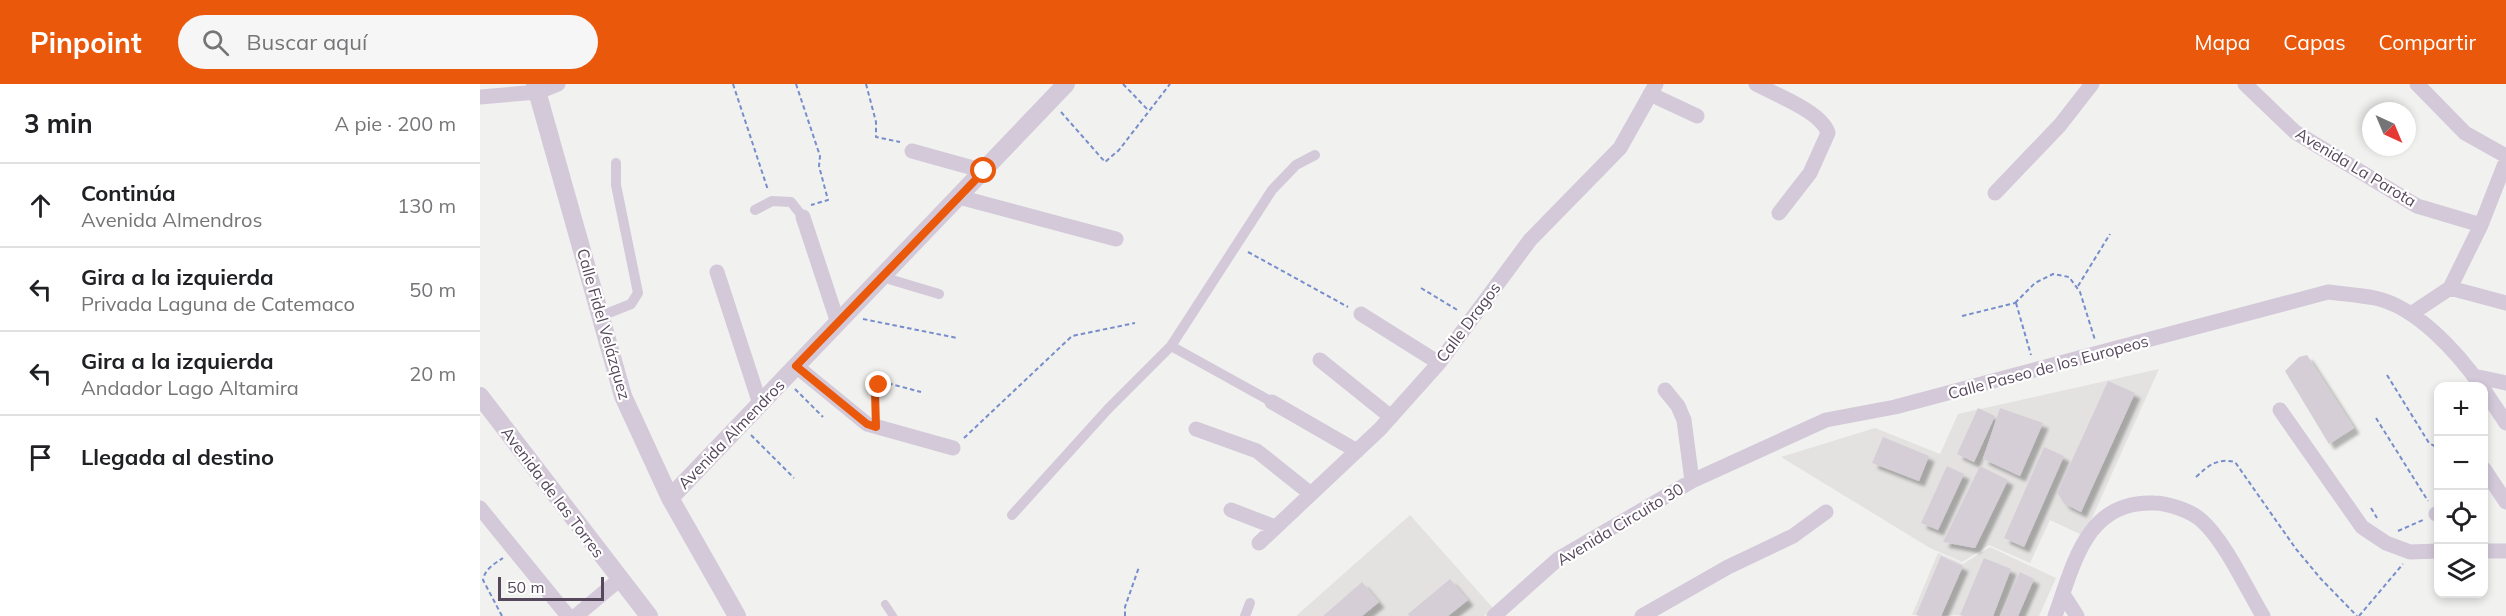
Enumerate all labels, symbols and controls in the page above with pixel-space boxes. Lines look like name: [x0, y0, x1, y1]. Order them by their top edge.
search box: [178, 15, 598, 69]
text: Pinpoint: [30, 25, 142, 60]
icon: search: [199, 26, 232, 59]
text: Buscar aquí: [247, 28, 367, 56]
text: Mapa: [2195, 29, 2250, 55]
text: Capas: [2283, 29, 2346, 55]
text: Compartir: [2379, 29, 2476, 55]
north arrow: [2362, 102, 2416, 156]
text: 3 min: [24, 107, 93, 140]
text: A pie · 200 m: [335, 111, 456, 136]
street label: Avenida La Parota: [2292, 123, 2420, 211]
route start: [970, 157, 996, 183]
text: Continúa: [81, 179, 176, 207]
icon: ahead: [24, 189, 57, 222]
text: 130 m: [397, 193, 456, 218]
text: Avenida Almendros: [81, 207, 262, 232]
street label: Calle Fidel Velázquez: [573, 246, 635, 402]
text: Gira a la izquierda: [81, 263, 274, 291]
icon: left: [24, 273, 57, 306]
text: 50 m: [409, 277, 456, 302]
street label: Calle Dragos: [1431, 278, 1505, 366]
text: Privada Laguna de Catemaco: [81, 291, 355, 316]
street label: Calle Paseo de los Europeos: [1946, 331, 2150, 403]
text: Gira a la izquierda: [81, 347, 274, 375]
icon: left: [24, 357, 57, 390]
text: 20 m: [409, 361, 456, 386]
route end: [865, 371, 891, 397]
text: Andador Lago Altamira: [81, 375, 299, 400]
street label: Avenida Almendros: [673, 375, 789, 493]
map controls: [2434, 382, 2488, 598]
button: +: [2434, 382, 2488, 436]
street label: Avenida de las Torres: [497, 423, 609, 561]
button: −: [2434, 436, 2488, 490]
icon: arrive: [24, 441, 57, 474]
text: Llegada al destino: [81, 443, 274, 471]
street label: Avenida Circuito 30: [1553, 478, 1687, 570]
button: locate: [2434, 490, 2488, 544]
button: layers: [2434, 544, 2488, 598]
scale bar: [498, 574, 604, 602]
text: 50 m: [507, 577, 544, 597]

